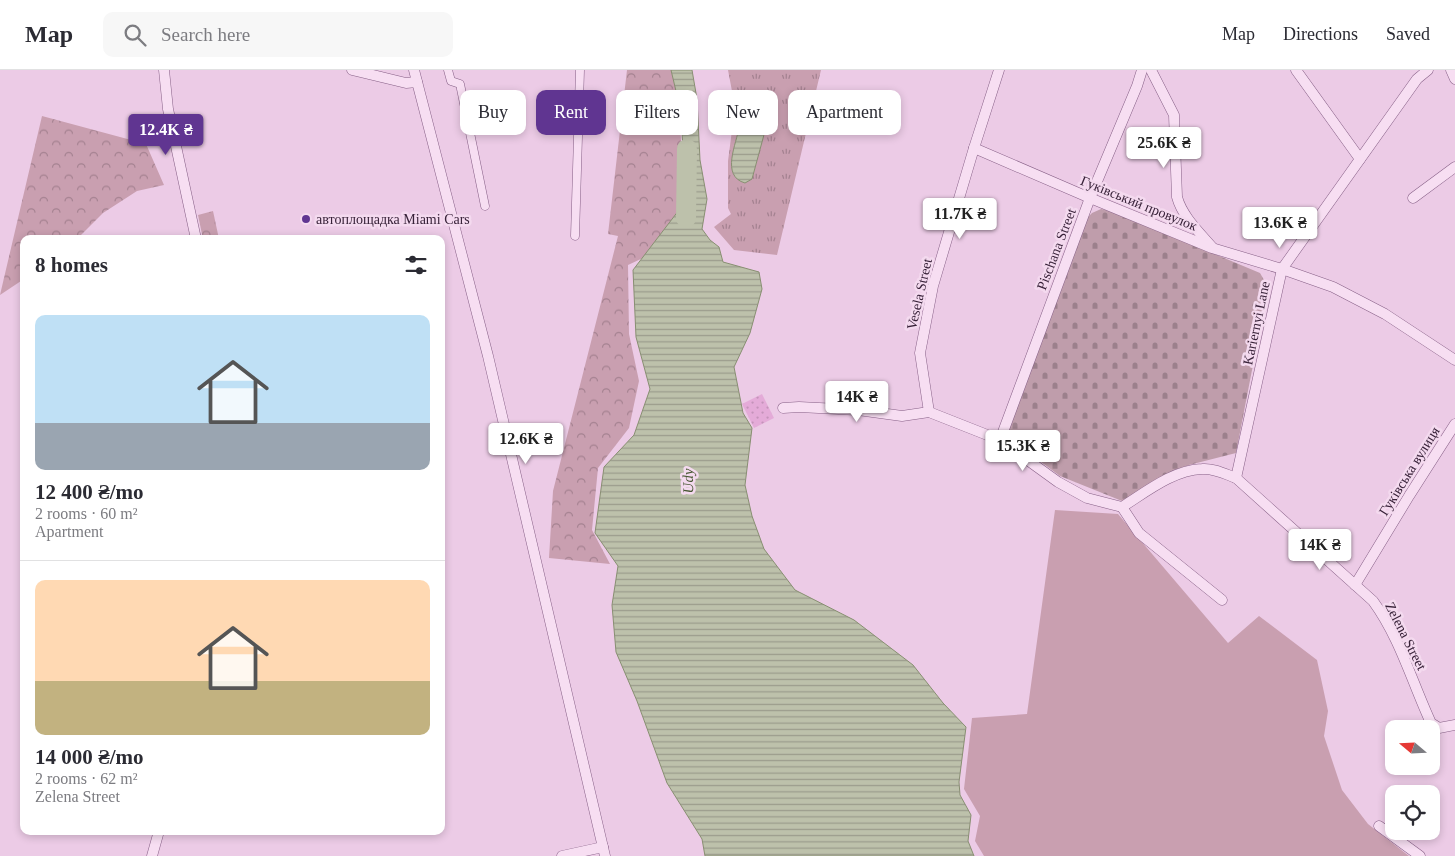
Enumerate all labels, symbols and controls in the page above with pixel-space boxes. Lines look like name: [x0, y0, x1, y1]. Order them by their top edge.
search box: [103, 12, 453, 57]
text: Map: [25, 21, 73, 47]
icon: search: [121, 21, 149, 49]
text: Search here: [161, 24, 250, 45]
text: Map: [1222, 24, 1255, 44]
text: Directions: [1283, 24, 1358, 44]
text: Saved: [1386, 24, 1430, 44]
chip: Buy: [460, 90, 526, 135]
chip: Rent: [536, 90, 606, 135]
chip: Filters: [616, 90, 698, 135]
chip: New: [708, 90, 778, 135]
chip: Apartment: [788, 90, 901, 135]
pin: 12.4K ₴: [120, 114, 212, 156]
text: 12.4K ₴: [139, 121, 193, 138]
pin: 25.6K ₴: [1118, 126, 1210, 169]
text: 25.6K ₴: [1137, 134, 1191, 151]
street label: Гуківський провулок: [1078, 173, 1200, 234]
pin: 11.7K ₴: [914, 198, 1006, 240]
text: 11.7K ₴: [934, 205, 986, 222]
street label: Pischana Street: [1034, 206, 1079, 292]
pin: 13.6K ₴: [1234, 206, 1326, 249]
place label: автоплощадка Miami Cars: [316, 212, 470, 227]
marker: автоплощадка Miami Cars: [300, 213, 312, 225]
text: 13.6K ₴: [1253, 214, 1307, 231]
icon: filters: [402, 251, 430, 279]
text: 8 homes: [35, 253, 108, 277]
street label: Vesela Street: [904, 257, 935, 331]
street label: Kariernyi Lane: [1240, 280, 1273, 366]
icon: home: [188, 347, 278, 437]
pin: 14K ₴: [822, 380, 892, 423]
text: 14K ₴: [836, 388, 878, 405]
pin: 12.6K ₴: [480, 422, 572, 465]
street label: Гуківська вулиця: [1376, 424, 1443, 518]
text: 12.6K ₴: [499, 430, 553, 447]
pin: 15.3K ₴: [977, 430, 1069, 472]
text: 15.3K ₴: [996, 437, 1050, 454]
water label: Udy: [680, 468, 696, 494]
text: 12 400 ₴/mo: [35, 480, 144, 504]
text: 2 rooms · 60 m²: [35, 505, 138, 522]
text: Apartment: [35, 523, 103, 540]
pin: 14K ₴: [1285, 528, 1355, 571]
text: 14K ₴: [1299, 536, 1341, 553]
street label: Zelena Street: [1382, 600, 1429, 673]
icon: home: [188, 613, 278, 703]
north arrow: [1385, 720, 1440, 775]
map controls: [1385, 720, 1440, 840]
text: 14 000 ₴/mo: [35, 745, 144, 769]
text: 2 rooms · 62 m²: [35, 770, 138, 787]
button: locate: [1385, 785, 1440, 840]
text: Zelena Street: [35, 788, 120, 805]

